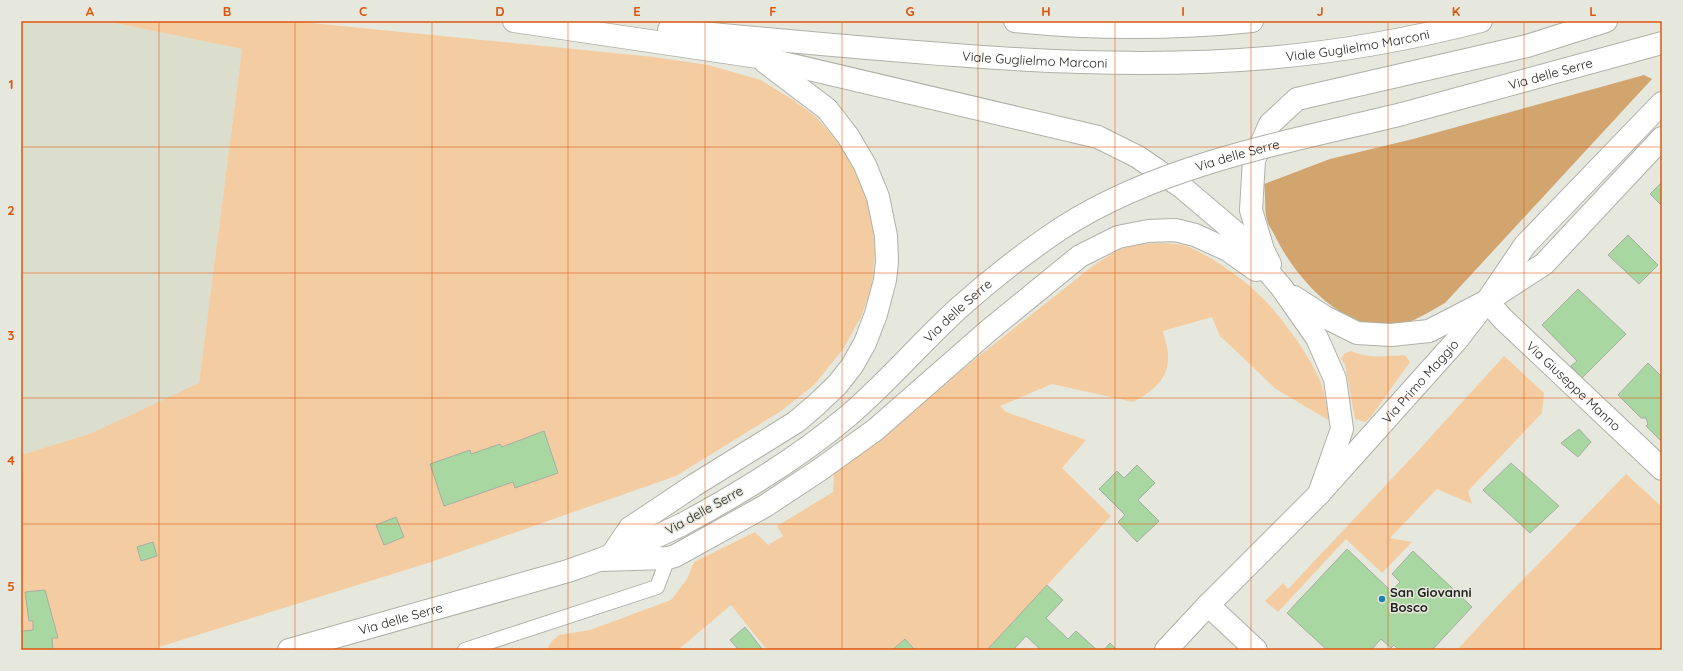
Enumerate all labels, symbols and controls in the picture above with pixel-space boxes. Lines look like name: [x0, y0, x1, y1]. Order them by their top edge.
text: A: [86, 3, 95, 19]
text: B: [223, 3, 231, 19]
text: C: [359, 3, 367, 19]
text: D: [495, 3, 505, 19]
text: E: [633, 3, 641, 19]
text: F: [769, 3, 777, 19]
text: G: [905, 3, 915, 19]
text: H: [1041, 3, 1051, 19]
text: I: [1181, 3, 1185, 19]
text: J: [1316, 3, 1324, 19]
text: K: [1452, 3, 1461, 19]
text: L: [1589, 3, 1597, 19]
street label: Viale Guglielmo Marconi: [1285, 25, 1431, 64]
street label: Viale Guglielmo Marconi: [962, 48, 1108, 71]
street label: Via delle Serre: [1507, 54, 1595, 93]
text: 1: [8, 76, 14, 92]
street label: Via delle Serre: [1193, 135, 1281, 174]
text: 2: [7, 202, 15, 218]
street label: Via delle Serre: [920, 275, 995, 346]
text: 3: [8, 327, 15, 343]
street label: Via Primo Maggio: [1378, 336, 1462, 426]
street label: Via Giuseppe Manno: [1523, 337, 1624, 434]
text: 4: [7, 452, 15, 468]
street label: Via delle Serre: [662, 482, 746, 538]
text: 5: [7, 578, 15, 594]
place label: San Giovanni Bosco: [1390, 584, 1471, 615]
marker: San Giovanni Bosco: [1377, 594, 1387, 604]
street label: Via delle Serre: [357, 599, 445, 638]

